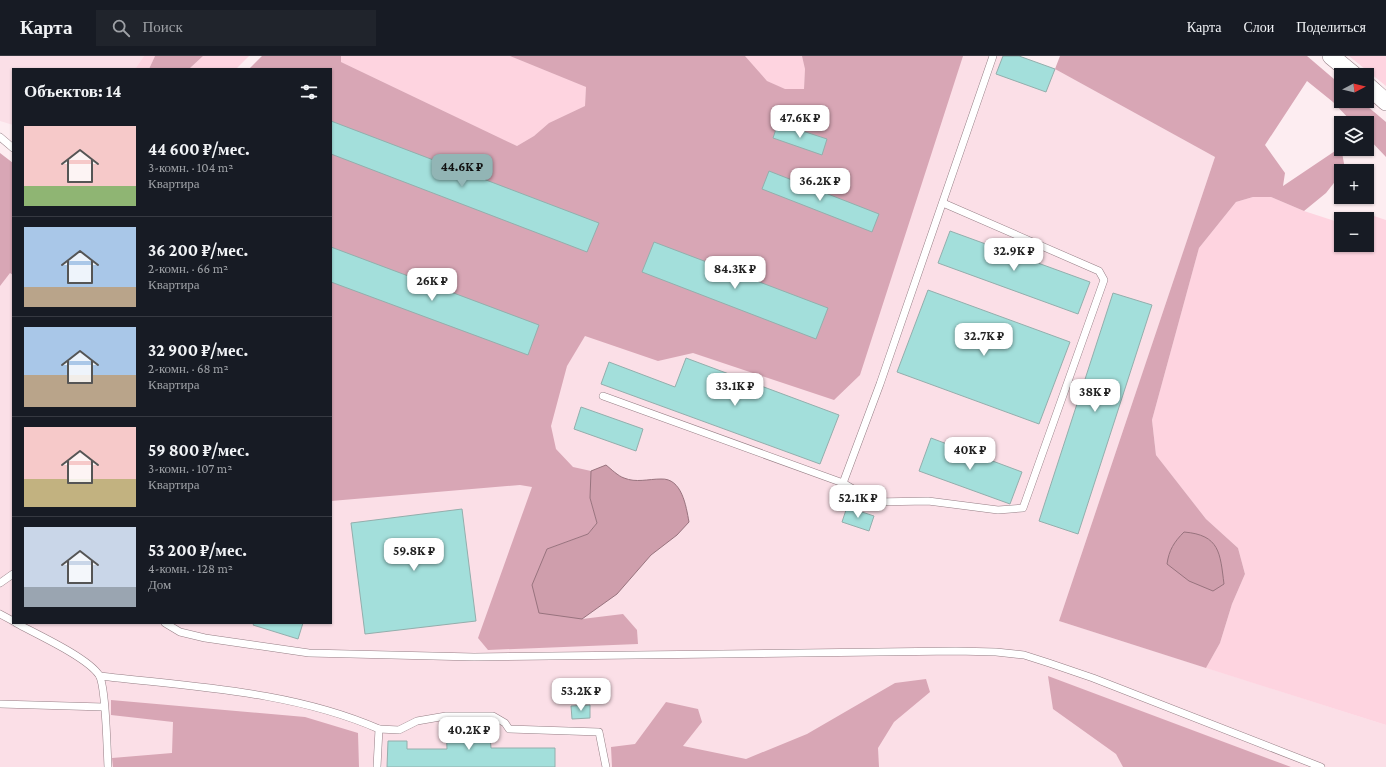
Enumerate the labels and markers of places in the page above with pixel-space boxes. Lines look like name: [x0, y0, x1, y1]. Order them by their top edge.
pin: 47.6K ₽: [763, 105, 837, 139]
pin: 44.6K ₽: [425, 154, 499, 188]
pin: 36.2K ₽: [783, 168, 857, 202]
pin: 32.9K ₽: [977, 238, 1051, 272]
pin: 84.3K ₽: [698, 256, 772, 290]
pin: 26K ₽: [404, 268, 460, 302]
pin: 32.7K ₽: [947, 323, 1021, 357]
pin: 33.1K ₽: [698, 373, 772, 407]
pin: 38K ₽: [1067, 379, 1123, 413]
pin: 40K ₽: [942, 437, 998, 471]
pin: 52.1K ₽: [821, 485, 895, 519]
pin: 59.8K ₽: [377, 538, 451, 572]
pin: 53.2K ₽: [544, 678, 618, 712]
pin: 40.2K ₽: [432, 717, 506, 751]

